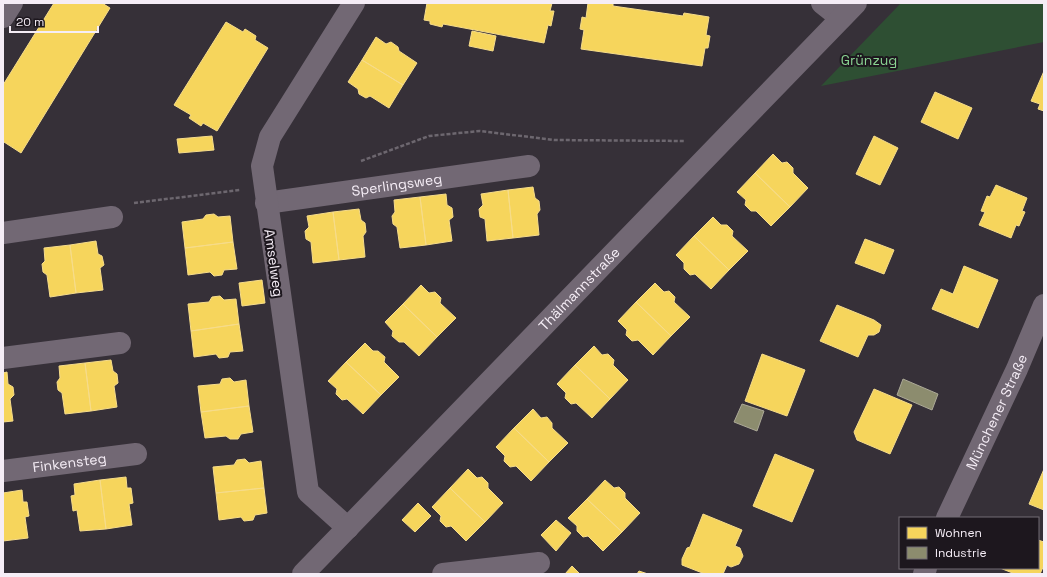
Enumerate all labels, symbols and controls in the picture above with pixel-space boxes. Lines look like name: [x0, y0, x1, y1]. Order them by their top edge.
scale bar: [10, 8, 98, 34]
text: 20 m: [16, 14, 44, 30]
park label: Grünzug: [841, 51, 897, 69]
street label: Sperlingsweg: [350, 169, 443, 200]
street label: Amselweg: [260, 228, 288, 298]
street label: Thälmannstraße: [535, 243, 624, 334]
street label: Münchener Straße: [962, 352, 1031, 473]
street label: Finkensteg: [31, 449, 107, 476]
legend: [899, 517, 1039, 569]
text: Wohnen: [935, 525, 982, 541]
text: Industrie: [935, 545, 987, 561]

